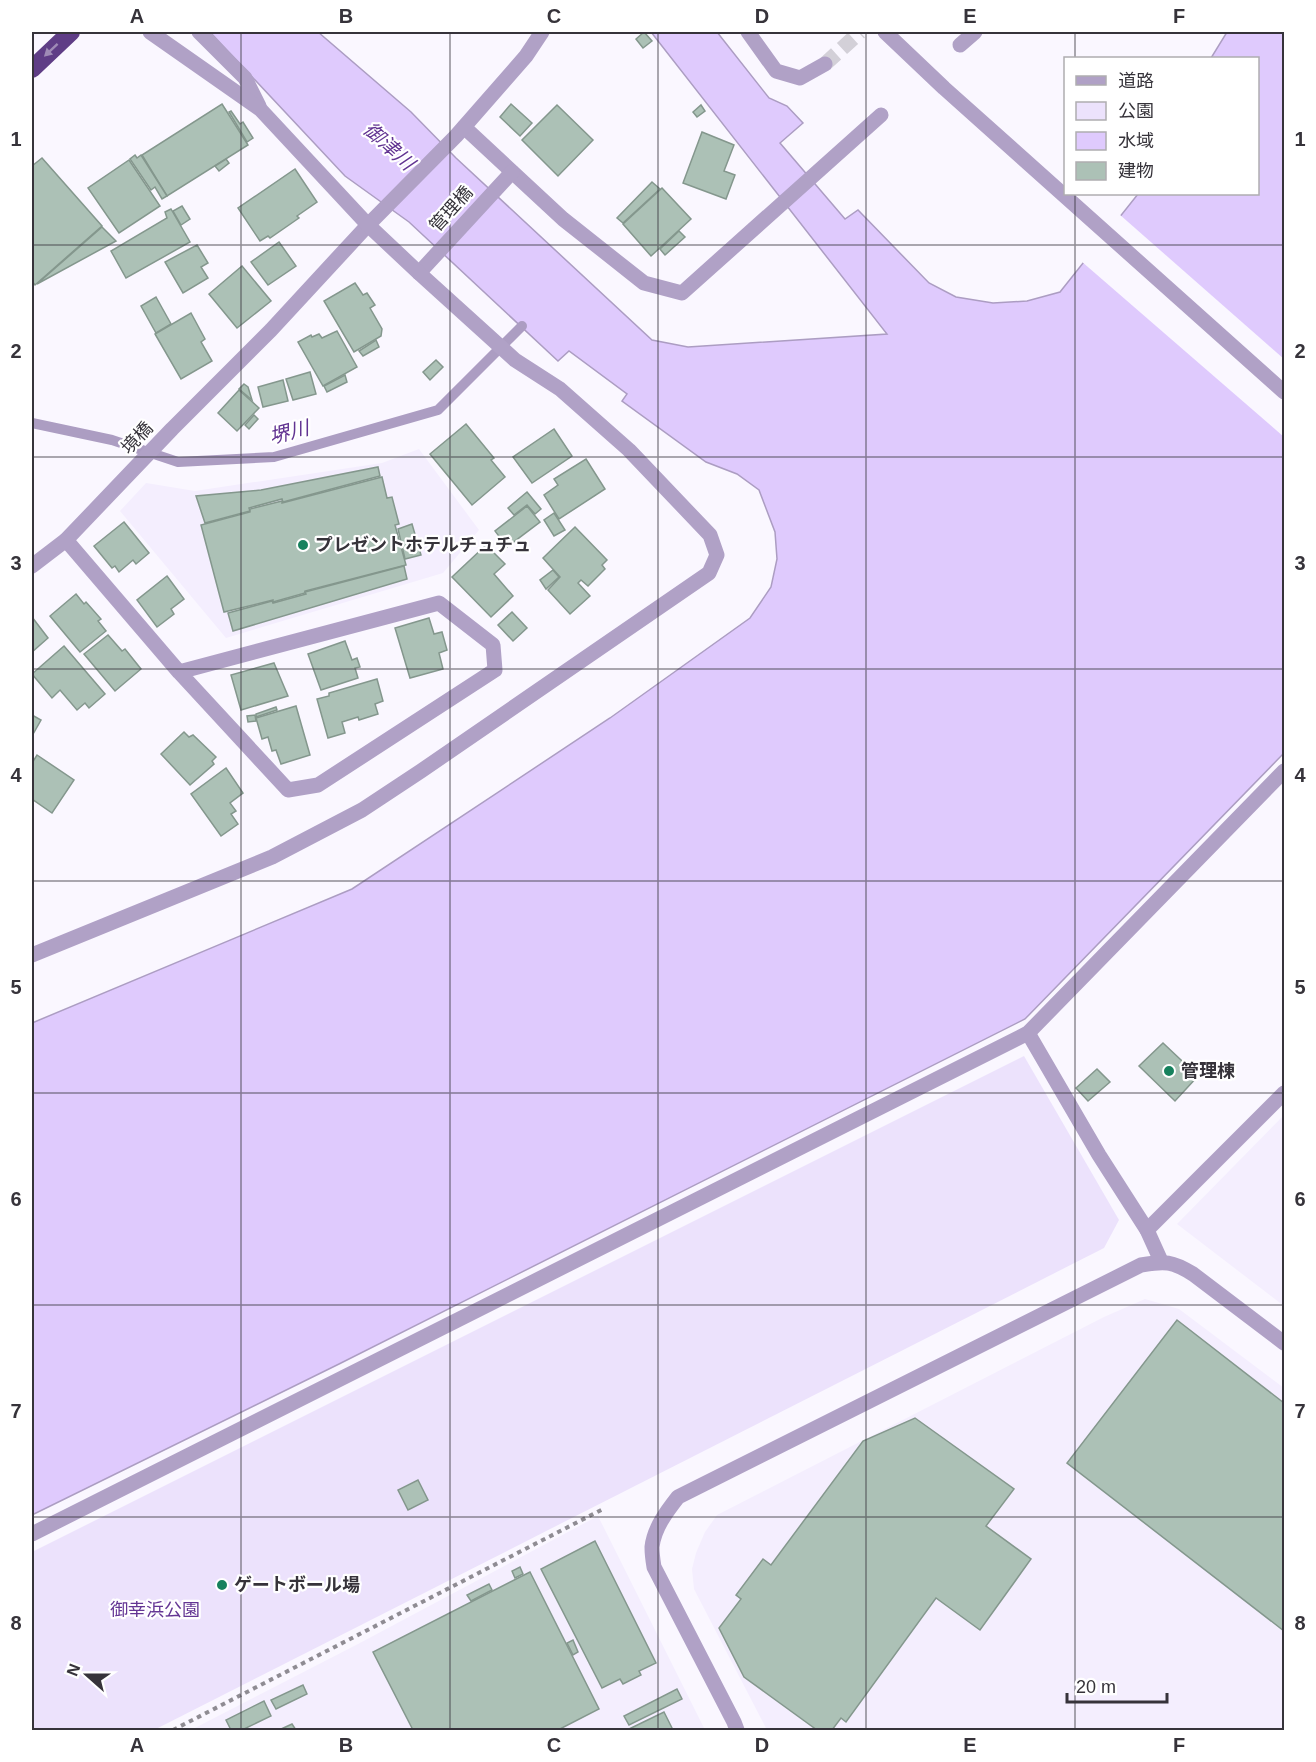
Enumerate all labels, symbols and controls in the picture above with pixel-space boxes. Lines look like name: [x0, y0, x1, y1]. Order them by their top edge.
text: A: [130, 5, 144, 27]
text: B: [339, 5, 353, 27]
text: C: [547, 5, 561, 27]
text: D: [755, 5, 769, 27]
text: E: [963, 5, 977, 27]
text: F: [1173, 5, 1185, 27]
one-way arrow: [45, 43, 59, 57]
legend: [1064, 57, 1259, 195]
text: 道路: [1118, 71, 1154, 91]
text: 公園: [1118, 101, 1154, 121]
water label: 御津川: [359, 118, 420, 176]
text: 1: [10, 128, 22, 150]
text: 1: [1294, 128, 1306, 150]
text: 水域: [1118, 131, 1154, 151]
text: 建物: [1118, 161, 1154, 181]
street label: 管理橋: [426, 182, 476, 236]
text: 2: [10, 340, 22, 362]
text: 2: [1294, 340, 1306, 362]
water label: 堺川: [267, 416, 313, 448]
street label: 境橋: [117, 418, 157, 458]
place label: プレゼントホテルチュチュ: [315, 535, 531, 555]
marker: プレゼントホテルチュチュ: [296, 538, 310, 552]
text: 3: [10, 552, 22, 574]
text: 3: [1294, 552, 1306, 574]
text: 4: [10, 764, 22, 786]
text: 4: [1294, 764, 1306, 786]
text: 5: [10, 976, 22, 998]
text: 5: [1294, 976, 1306, 998]
place label: 管理棟: [1181, 1061, 1235, 1081]
marker: 管理棟: [1162, 1064, 1176, 1078]
text: 6: [10, 1188, 22, 1210]
text: 6: [1294, 1188, 1306, 1210]
text: 7: [10, 1400, 22, 1422]
text: 7: [1294, 1400, 1306, 1422]
place label: ゲートボール場: [234, 1575, 360, 1595]
marker: ゲートボール場: [215, 1578, 229, 1592]
park label: 御幸浜公園: [110, 1600, 200, 1620]
text: 8: [10, 1612, 22, 1634]
text: 8: [1294, 1612, 1306, 1634]
north arrow: [57, 1645, 117, 1705]
text: N: [63, 1661, 83, 1678]
scale bar: [1067, 1666, 1168, 1704]
text: 20 m: [1076, 1677, 1116, 1697]
text: A: [130, 1734, 144, 1756]
text: B: [339, 1734, 353, 1756]
text: C: [547, 1734, 561, 1756]
text: D: [755, 1734, 769, 1756]
text: E: [963, 1734, 977, 1756]
text: F: [1173, 1734, 1185, 1756]

